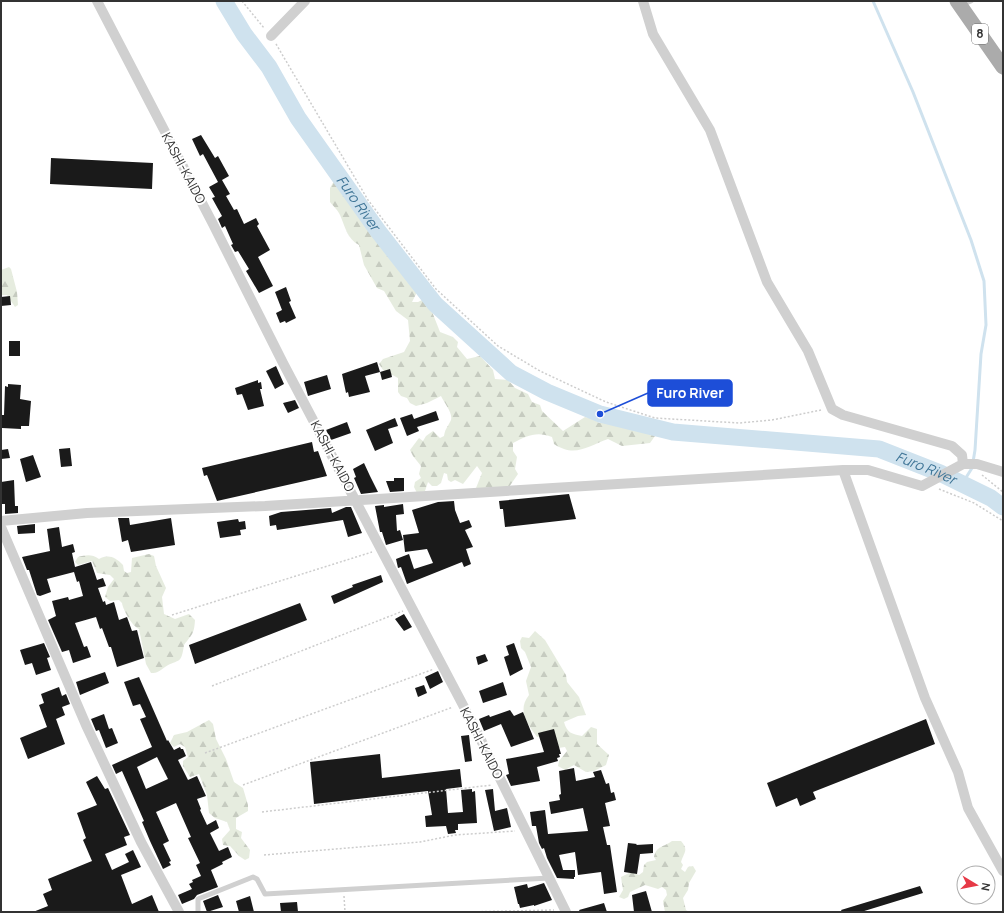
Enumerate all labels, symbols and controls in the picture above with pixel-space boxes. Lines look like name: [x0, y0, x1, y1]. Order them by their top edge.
road number: 8: [972, 24, 988, 44]
street label: KASHI-KAIDO: [158, 129, 211, 207]
water label: Furo River: [333, 171, 386, 236]
callout: Furo River: [648, 380, 732, 406]
text: Furo River: [656, 383, 724, 402]
street label: KASHI-KAIDO: [307, 417, 360, 495]
water label: Furo River: [893, 447, 961, 489]
street label: KASHI-KAIDO: [456, 704, 508, 782]
north arrow: [956, 865, 996, 905]
text: N: [978, 882, 994, 892]

